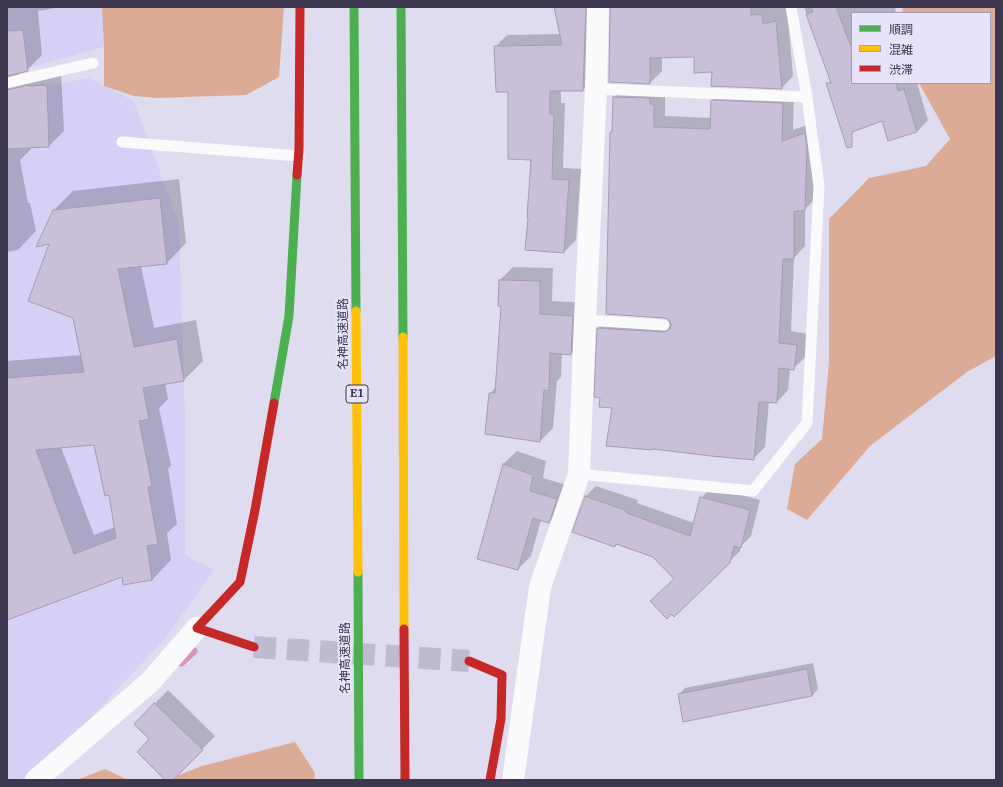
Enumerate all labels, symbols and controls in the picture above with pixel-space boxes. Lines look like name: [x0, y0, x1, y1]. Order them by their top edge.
legend: [851, 12, 991, 84]
text: 順調: [889, 22, 913, 37]
text: 混雑: [889, 42, 913, 57]
text: 渋滞: [889, 62, 913, 77]
street label: 名神高速道路: [337, 298, 351, 370]
road number: E1: [346, 385, 368, 403]
street label: 名神高速道路: [339, 622, 353, 694]

